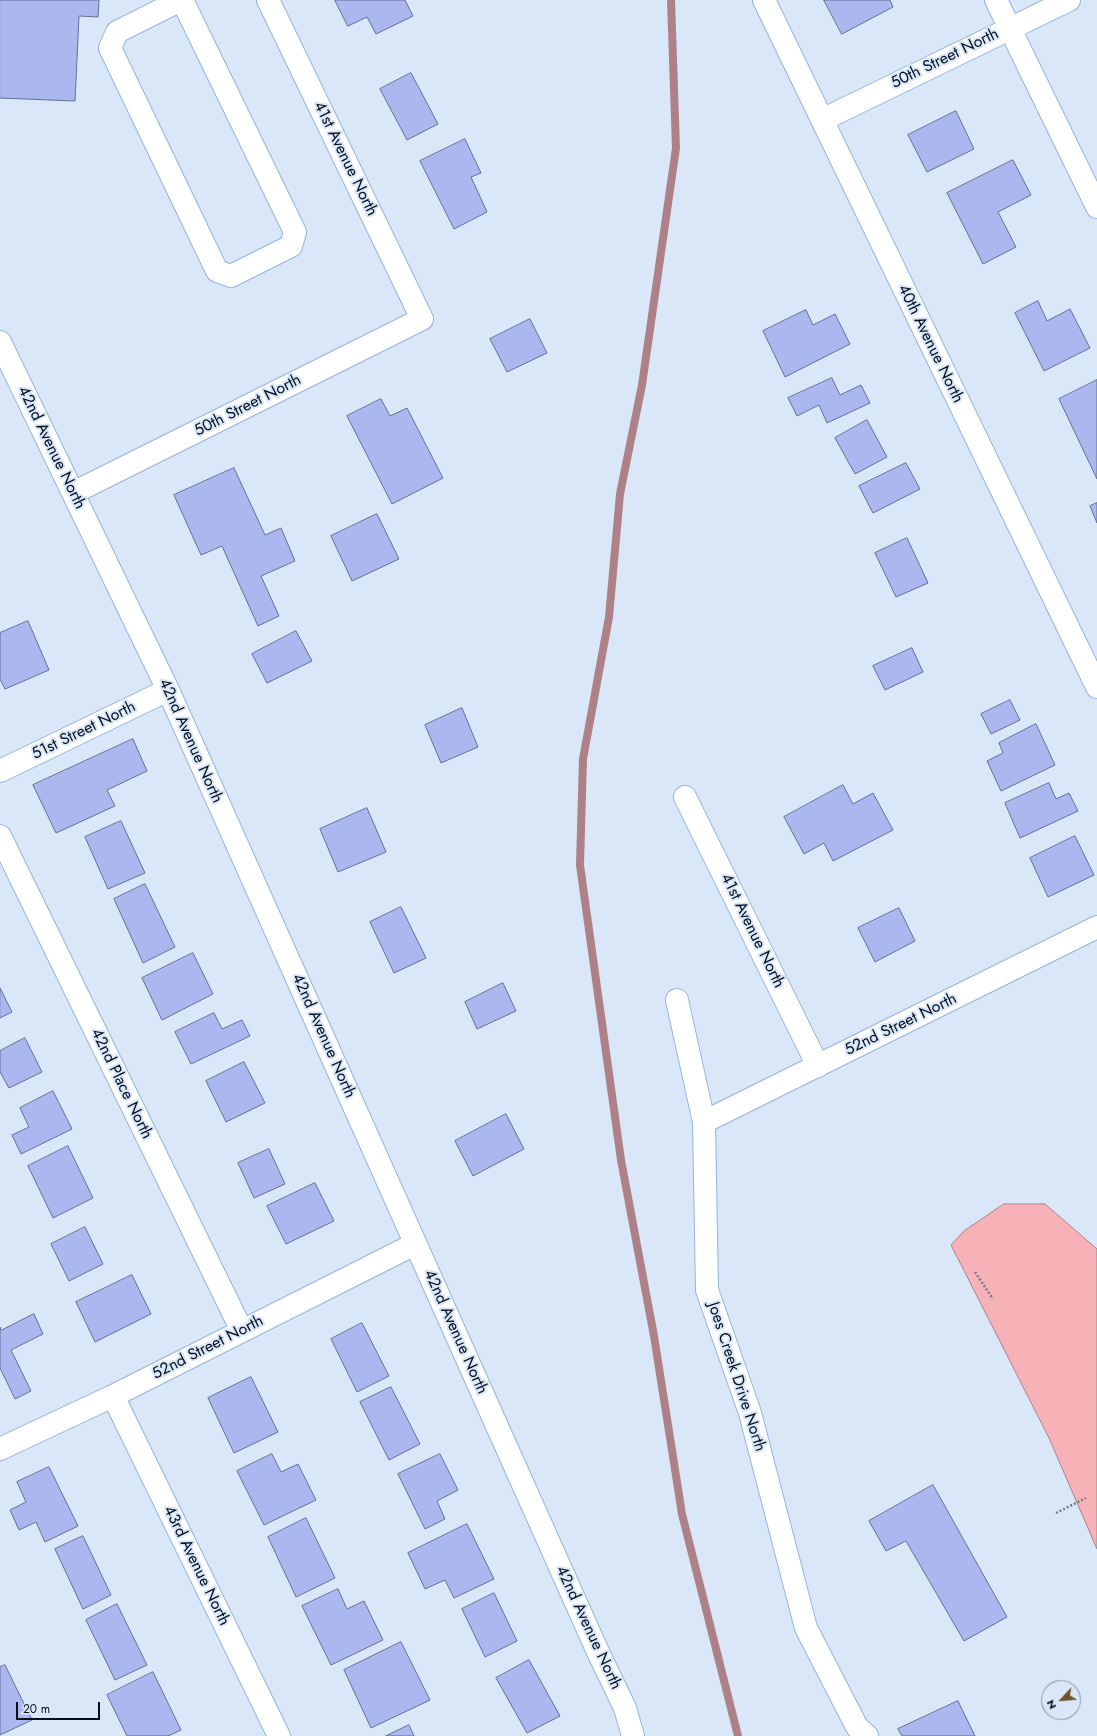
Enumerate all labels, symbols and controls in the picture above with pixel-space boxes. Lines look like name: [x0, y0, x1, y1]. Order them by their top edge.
street label: 50th Street North: [888, 25, 1002, 93]
street label: 41st Avenue North: [309, 99, 381, 219]
street label: 40th Avenue North: [893, 282, 967, 406]
street label: 50th Street North: [191, 371, 305, 441]
street label: 42nd Avenue North: [13, 383, 89, 513]
street label: 42nd Avenue North: [154, 676, 226, 806]
street label: 51st Street North: [29, 698, 139, 764]
street label: 41st Avenue North: [716, 871, 788, 991]
street label: 42nd Avenue North: [287, 971, 359, 1101]
street label: 52nd Street North: [842, 990, 960, 1060]
street label: 42nd Place North: [86, 1026, 156, 1142]
street label: 42nd Avenue North: [419, 1267, 491, 1397]
street label: Joes Creek Drive North: [703, 1300, 769, 1454]
street label: 52nd Street North: [149, 1312, 267, 1384]
street label: 43rd Avenue North: [159, 1503, 233, 1629]
street label: 42nd Avenue North: [551, 1563, 625, 1693]
north arrow: [1041, 1680, 1081, 1720]
scale bar: [18, 1694, 102, 1720]
text: N: [1042, 1697, 1060, 1712]
text: 20 m: [23, 1700, 50, 1718]

